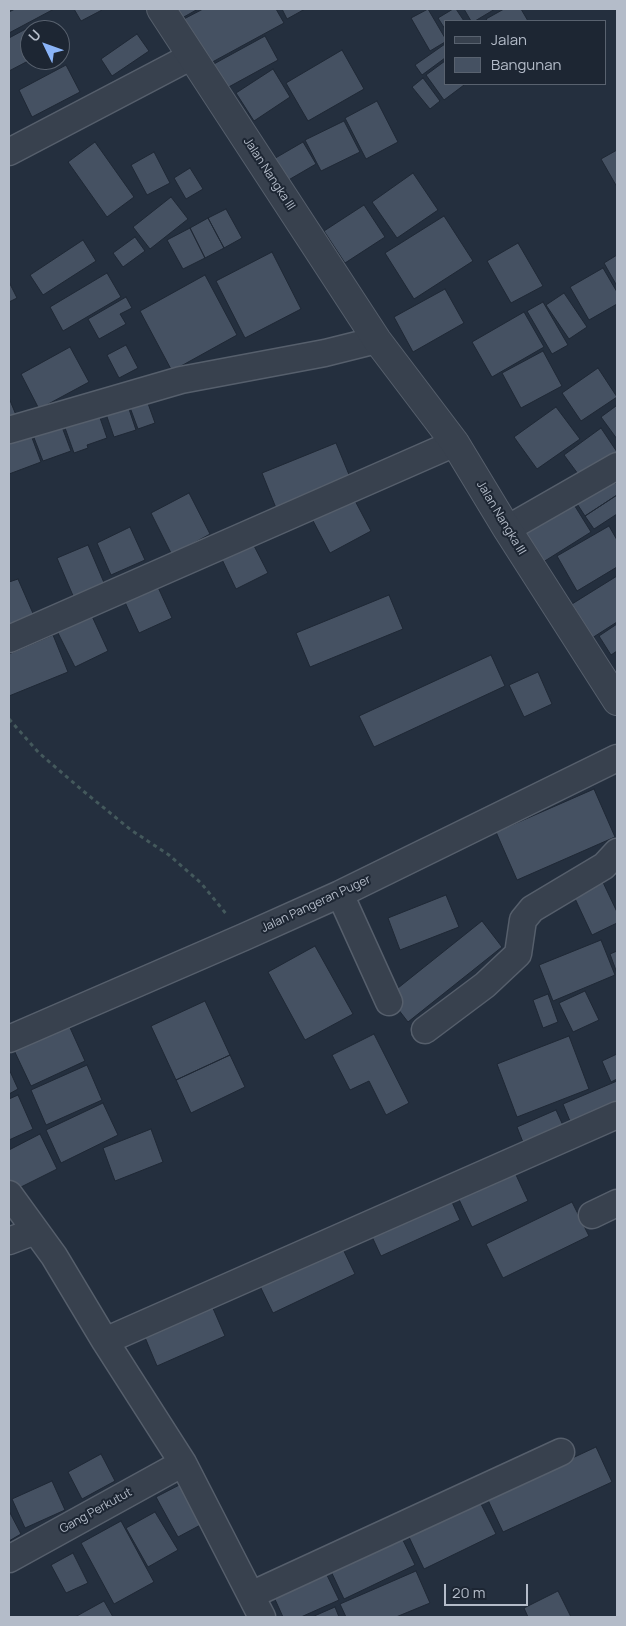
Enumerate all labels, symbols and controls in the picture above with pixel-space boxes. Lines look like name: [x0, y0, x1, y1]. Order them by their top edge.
north arrow: [20, 20, 70, 70]
legend: [444, 20, 606, 85]
text: U: [24, 25, 45, 45]
text: Jalan: [491, 29, 527, 50]
text: Bangunan: [491, 54, 561, 75]
street label: Jalan Nangka III: [240, 135, 298, 213]
street label: Jalan Nangka III: [473, 478, 529, 558]
street label: Jalan Pangeran Puger: [259, 872, 373, 936]
street label: Gang Perkutut: [57, 1485, 135, 1537]
scale bar: [446, 1574, 530, 1606]
text: 20 m: [452, 1582, 485, 1603]

